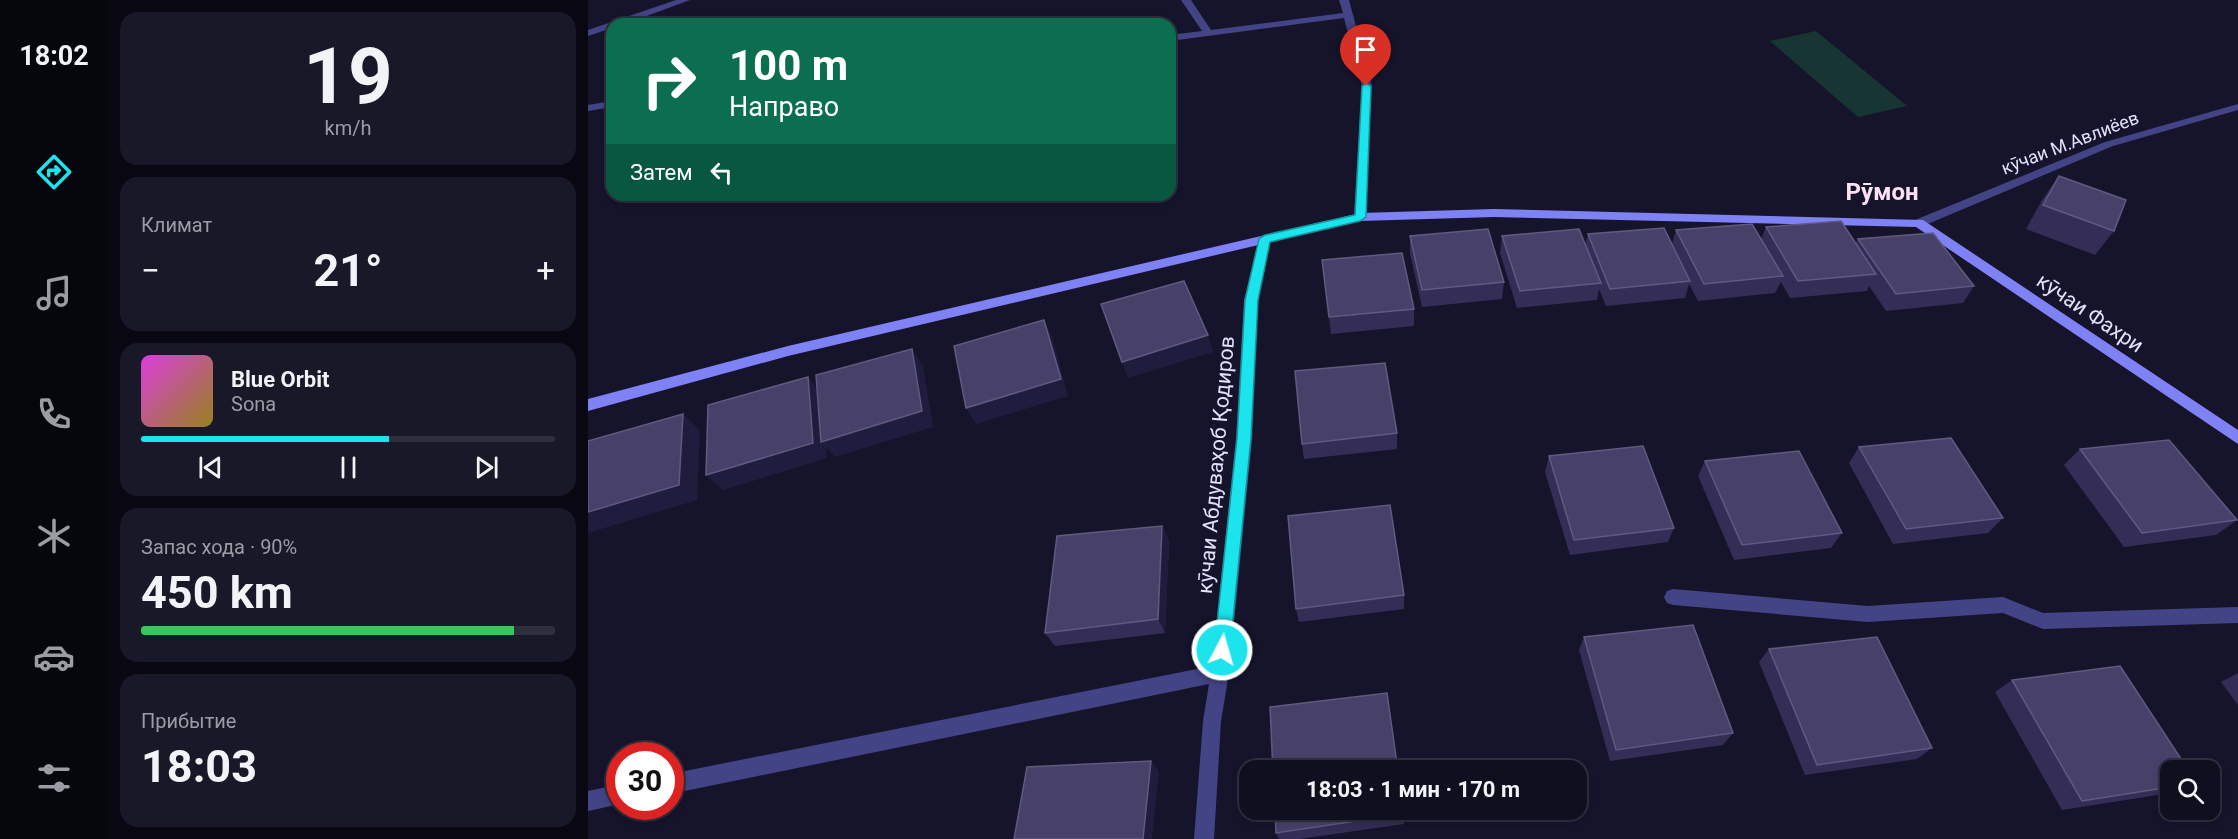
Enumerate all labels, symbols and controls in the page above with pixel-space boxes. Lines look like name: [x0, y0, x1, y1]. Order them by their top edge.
pin: [1340, 24, 1391, 86]
text: 19: [303, 31, 393, 122]
icon: arrive: [1349, 33, 1382, 66]
text: 18:02: [19, 40, 89, 72]
text: 100 m: [729, 41, 848, 90]
icon: right: [630, 42, 708, 120]
text: Направо: [729, 91, 839, 123]
street label: кӯчаи М.Авлиёев: [1998, 107, 2141, 178]
text: km/h: [325, 116, 371, 140]
icon: directions: [33, 151, 75, 193]
icon: left: [705, 156, 738, 189]
text: Затем: [630, 160, 693, 185]
district label: Рӯмон: [1845, 178, 1919, 206]
text: Климат: [141, 213, 212, 237]
text: 21°: [313, 244, 383, 297]
text: −: [141, 251, 160, 290]
text: +: [536, 251, 555, 290]
street label: кӯчаи Фахри: [2032, 269, 2148, 357]
icon: music: [33, 272, 75, 314]
street label: кӯчаи Абдуваҳоб Қодиров: [1193, 335, 1239, 595]
text: Blue Orbit: [231, 367, 329, 392]
text: Sona: [231, 392, 276, 416]
icon: phone: [33, 393, 75, 435]
icon: previous: [194, 451, 227, 484]
icon: pause: [332, 451, 365, 484]
icon: next: [470, 451, 503, 484]
icon: climate: [33, 515, 75, 557]
text: Запас хода · 90%: [141, 535, 297, 559]
text: 450 km: [141, 566, 293, 619]
position arrow: [1190, 618, 1254, 682]
icon: car: [33, 636, 75, 678]
text: Прибытие: [141, 709, 236, 733]
text: 18:03: [141, 740, 257, 793]
speed limit sign: 30: [606, 742, 684, 820]
icon: filters: [33, 757, 75, 799]
map controls: [2160, 760, 2220, 820]
button: search: [2160, 760, 2220, 820]
text: 18:03 · 1 мин · 170 m: [1306, 777, 1520, 802]

